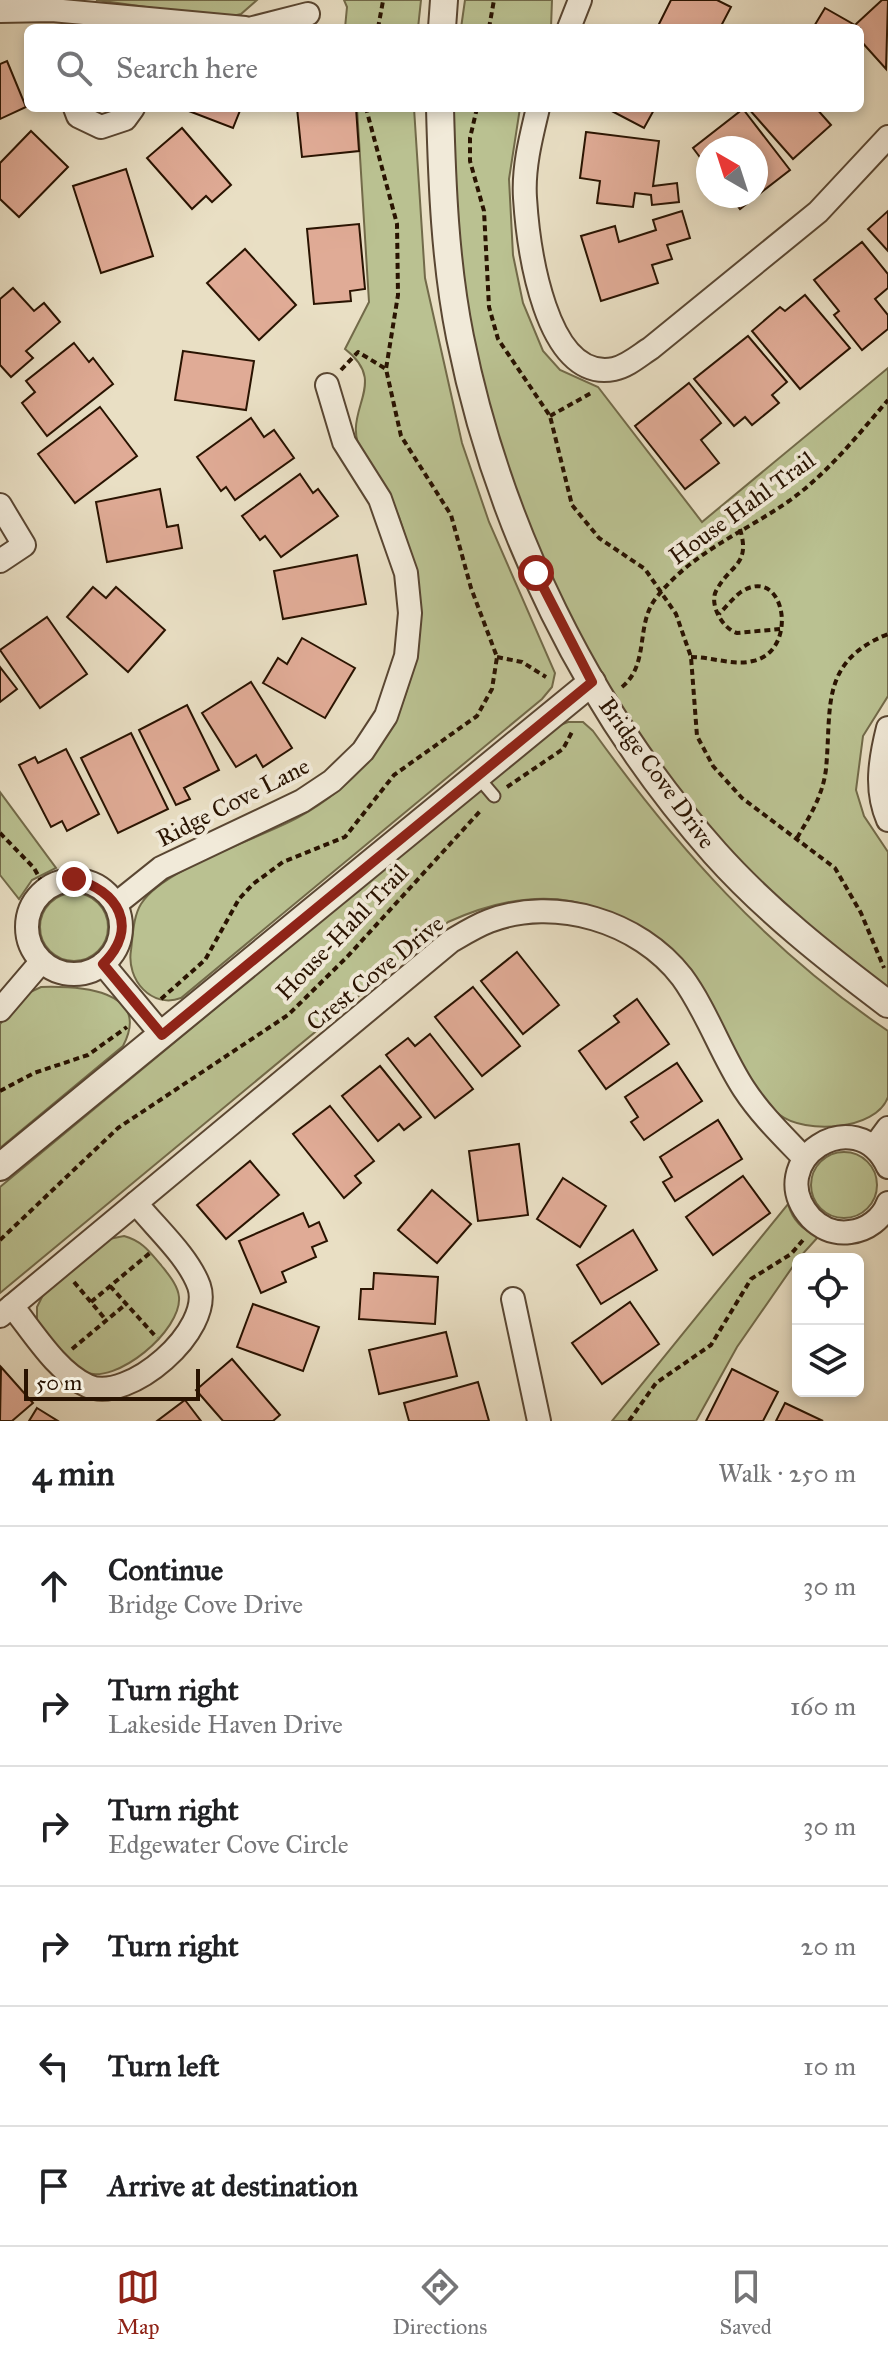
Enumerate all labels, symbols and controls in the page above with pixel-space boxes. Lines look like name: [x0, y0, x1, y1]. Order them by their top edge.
search box: [24, 24, 864, 112]
icon: search: [52, 46, 96, 90]
text: Search here: [116, 50, 258, 86]
north arrow: [696, 136, 768, 208]
street label: House Hahl Trail: [663, 445, 821, 571]
route start: [518, 555, 554, 591]
street label: Bridge Cove Drive: [592, 691, 722, 855]
street label: Ridge Cove Lane: [152, 751, 314, 853]
street label: House-Hahl Trail: [269, 857, 415, 1006]
route end: [56, 861, 92, 897]
street label: Crest Cove Drive: [300, 908, 450, 1038]
map controls: [792, 1253, 864, 1397]
button: locate: [792, 1253, 864, 1325]
button: layers: [792, 1325, 864, 1397]
scale bar: [24, 1365, 200, 1401]
text: 50 m: [36, 1369, 82, 1396]
text: 4 min: [32, 1453, 115, 1494]
text: Walk · 250 m: [718, 1457, 856, 1489]
text: Continue: [108, 1552, 223, 1588]
icon: ahead: [32, 1564, 76, 1608]
text: 30 m: [803, 1570, 856, 1602]
text: Bridge Cove Drive: [108, 1588, 303, 1620]
text: Turn right: [108, 1672, 239, 1708]
icon: right: [32, 1684, 76, 1728]
text: 160 m: [790, 1690, 856, 1722]
text: Lakeside Haven Drive: [108, 1708, 343, 1740]
text: Turn right: [108, 1792, 239, 1828]
icon: right: [32, 1804, 76, 1848]
text: 30 m: [803, 1810, 856, 1842]
text: Edgewater Cove Circle: [108, 1828, 349, 1860]
icon: right: [32, 1924, 76, 1968]
text: Turn right: [108, 1928, 239, 1964]
text: 20 m: [801, 1930, 856, 1962]
icon: left: [32, 2044, 76, 2088]
text: Turn left: [108, 2048, 219, 2084]
text: 10 m: [803, 2050, 856, 2082]
icon: arrive: [32, 2164, 76, 2208]
text: Arrive at destination: [108, 2168, 358, 2204]
tab: Map: [116, 2265, 160, 2340]
tab: Directions: [392, 2265, 487, 2340]
tab: Saved: [720, 2265, 772, 2340]

